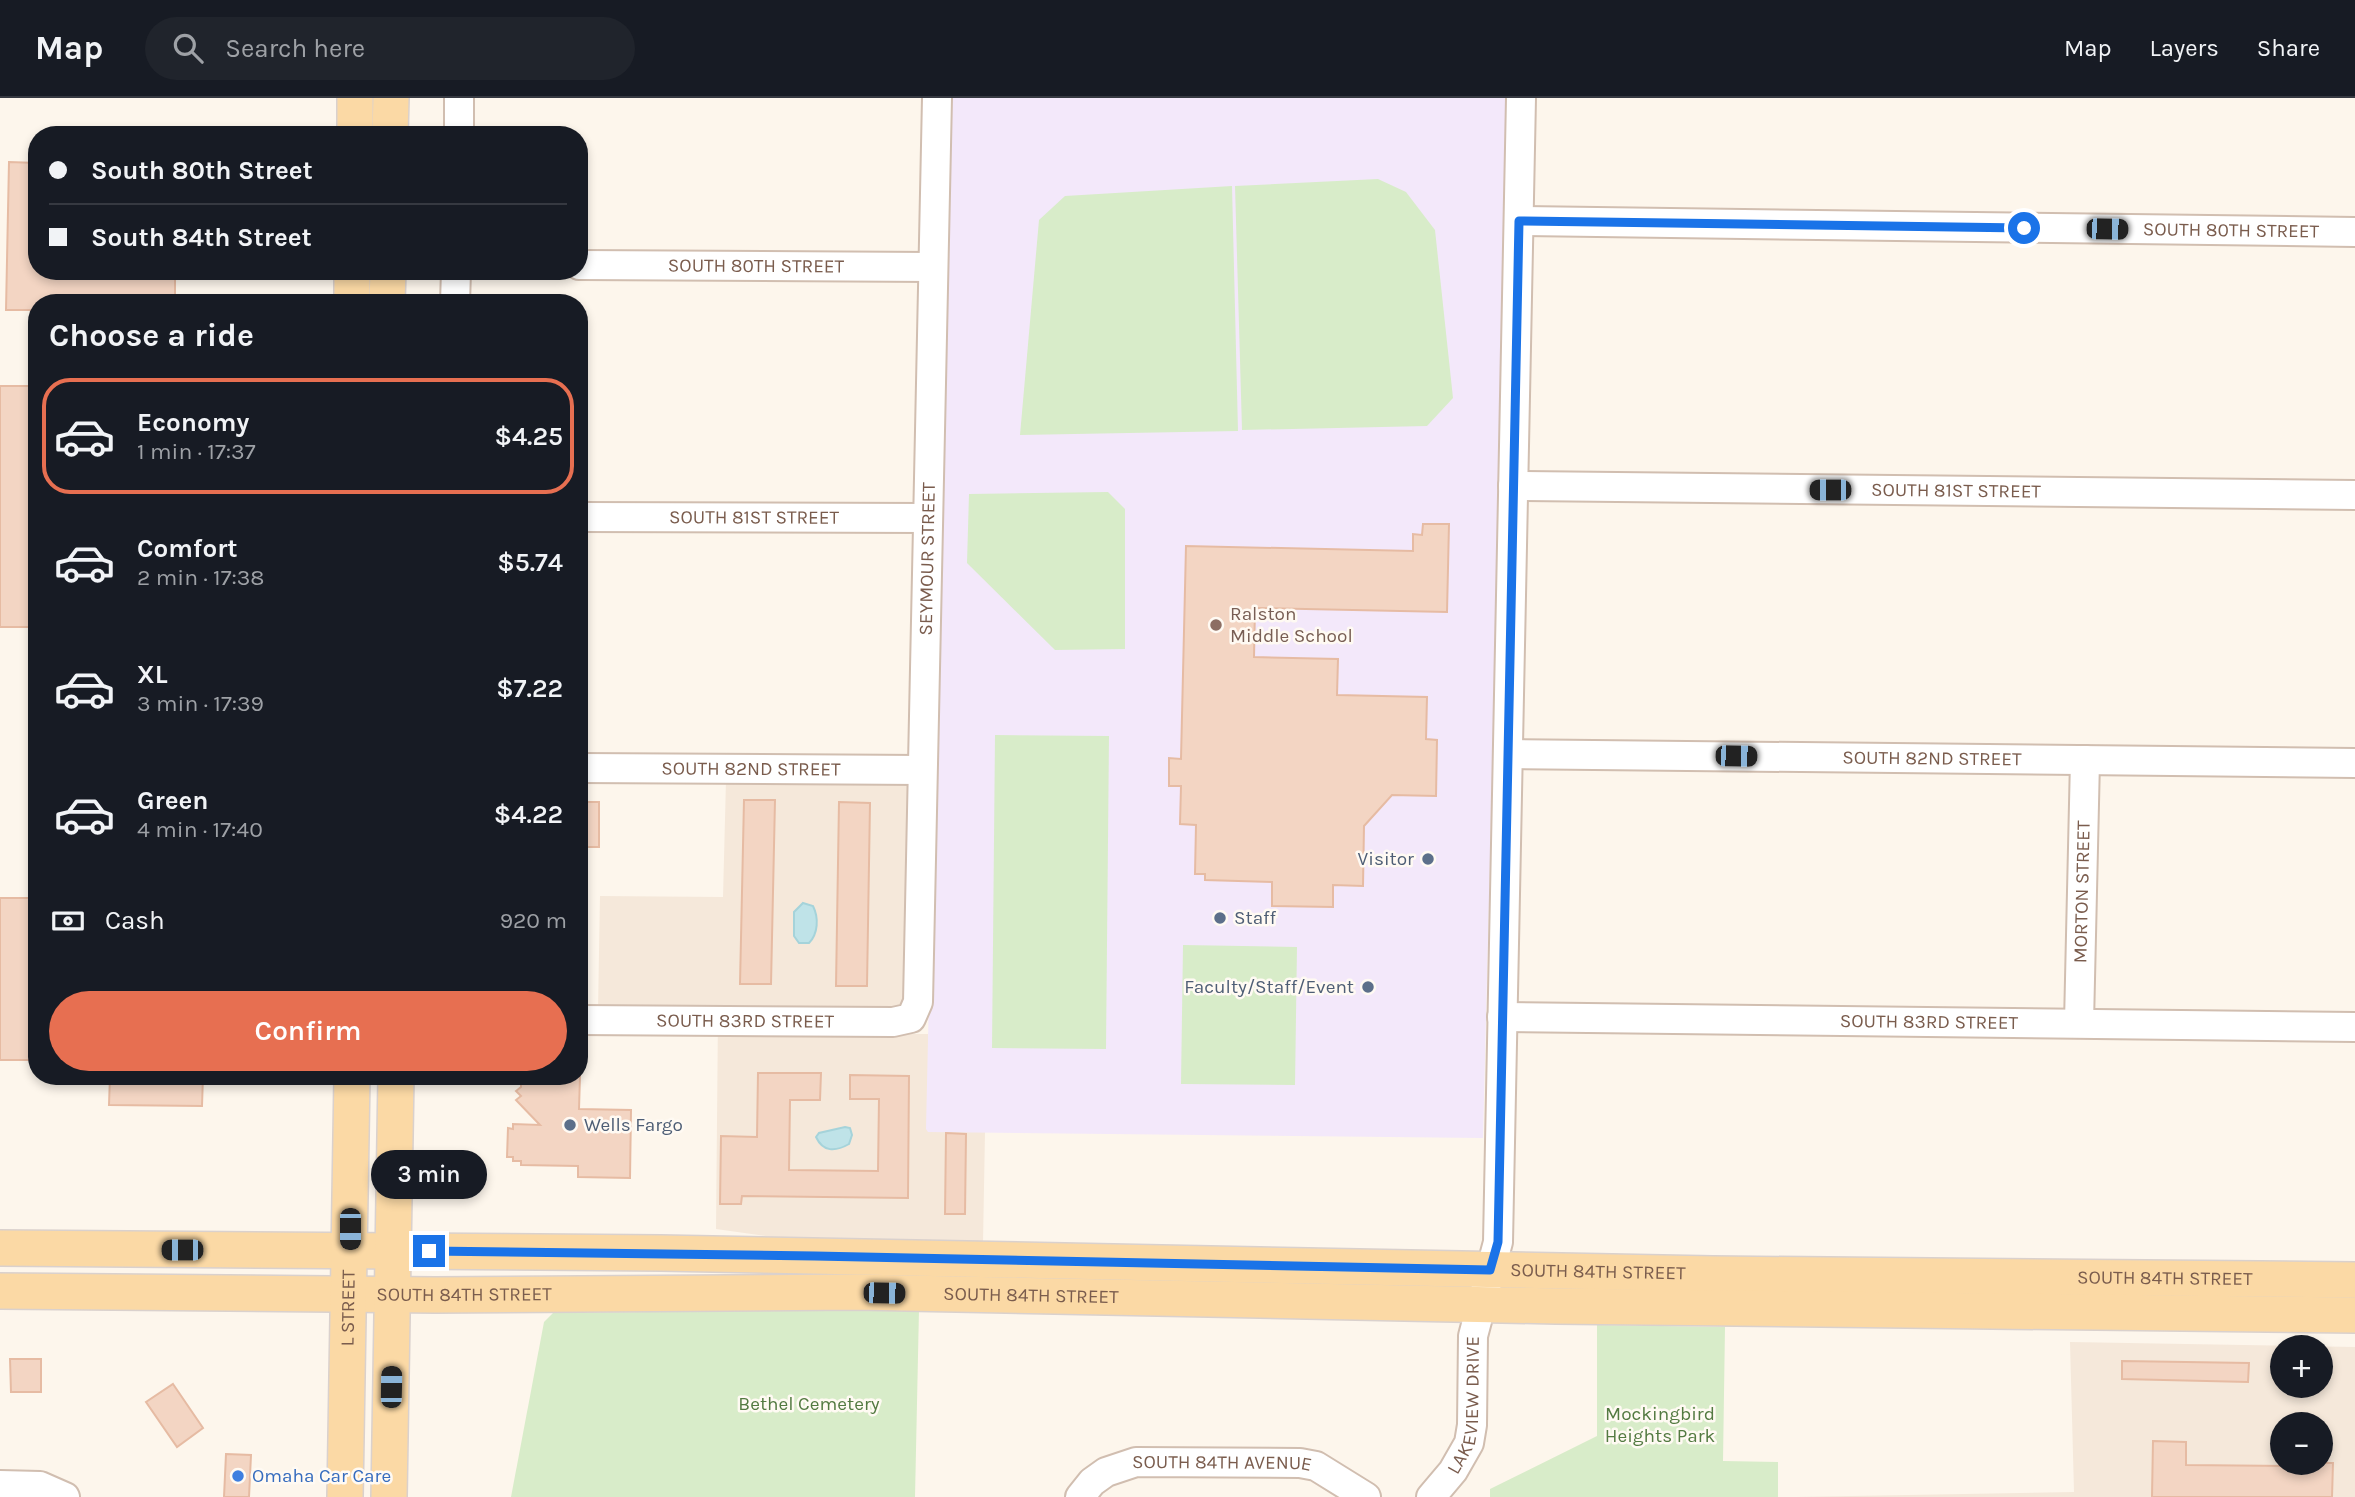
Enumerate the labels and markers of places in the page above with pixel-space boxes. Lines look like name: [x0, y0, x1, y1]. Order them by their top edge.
place label: Ralston Middle School: [1230, 603, 1353, 647]
marker: Ralston Middle School: [1208, 617, 1224, 633]
place label: Visitor: [1358, 848, 1414, 870]
marker: Visitor: [1420, 851, 1436, 867]
place label: Staff: [1234, 907, 1277, 929]
marker: Staff: [1212, 910, 1228, 926]
place label: Faculty/Staff/Event: [1184, 976, 1354, 998]
marker: Faculty/Staff/Event: [1360, 979, 1376, 995]
place label: Wells Fargo: [584, 1114, 683, 1136]
marker: Wells Fargo: [562, 1117, 578, 1133]
place label: Omaha Car Care: [252, 1465, 391, 1487]
marker: Omaha Car Care: [230, 1468, 246, 1484]

